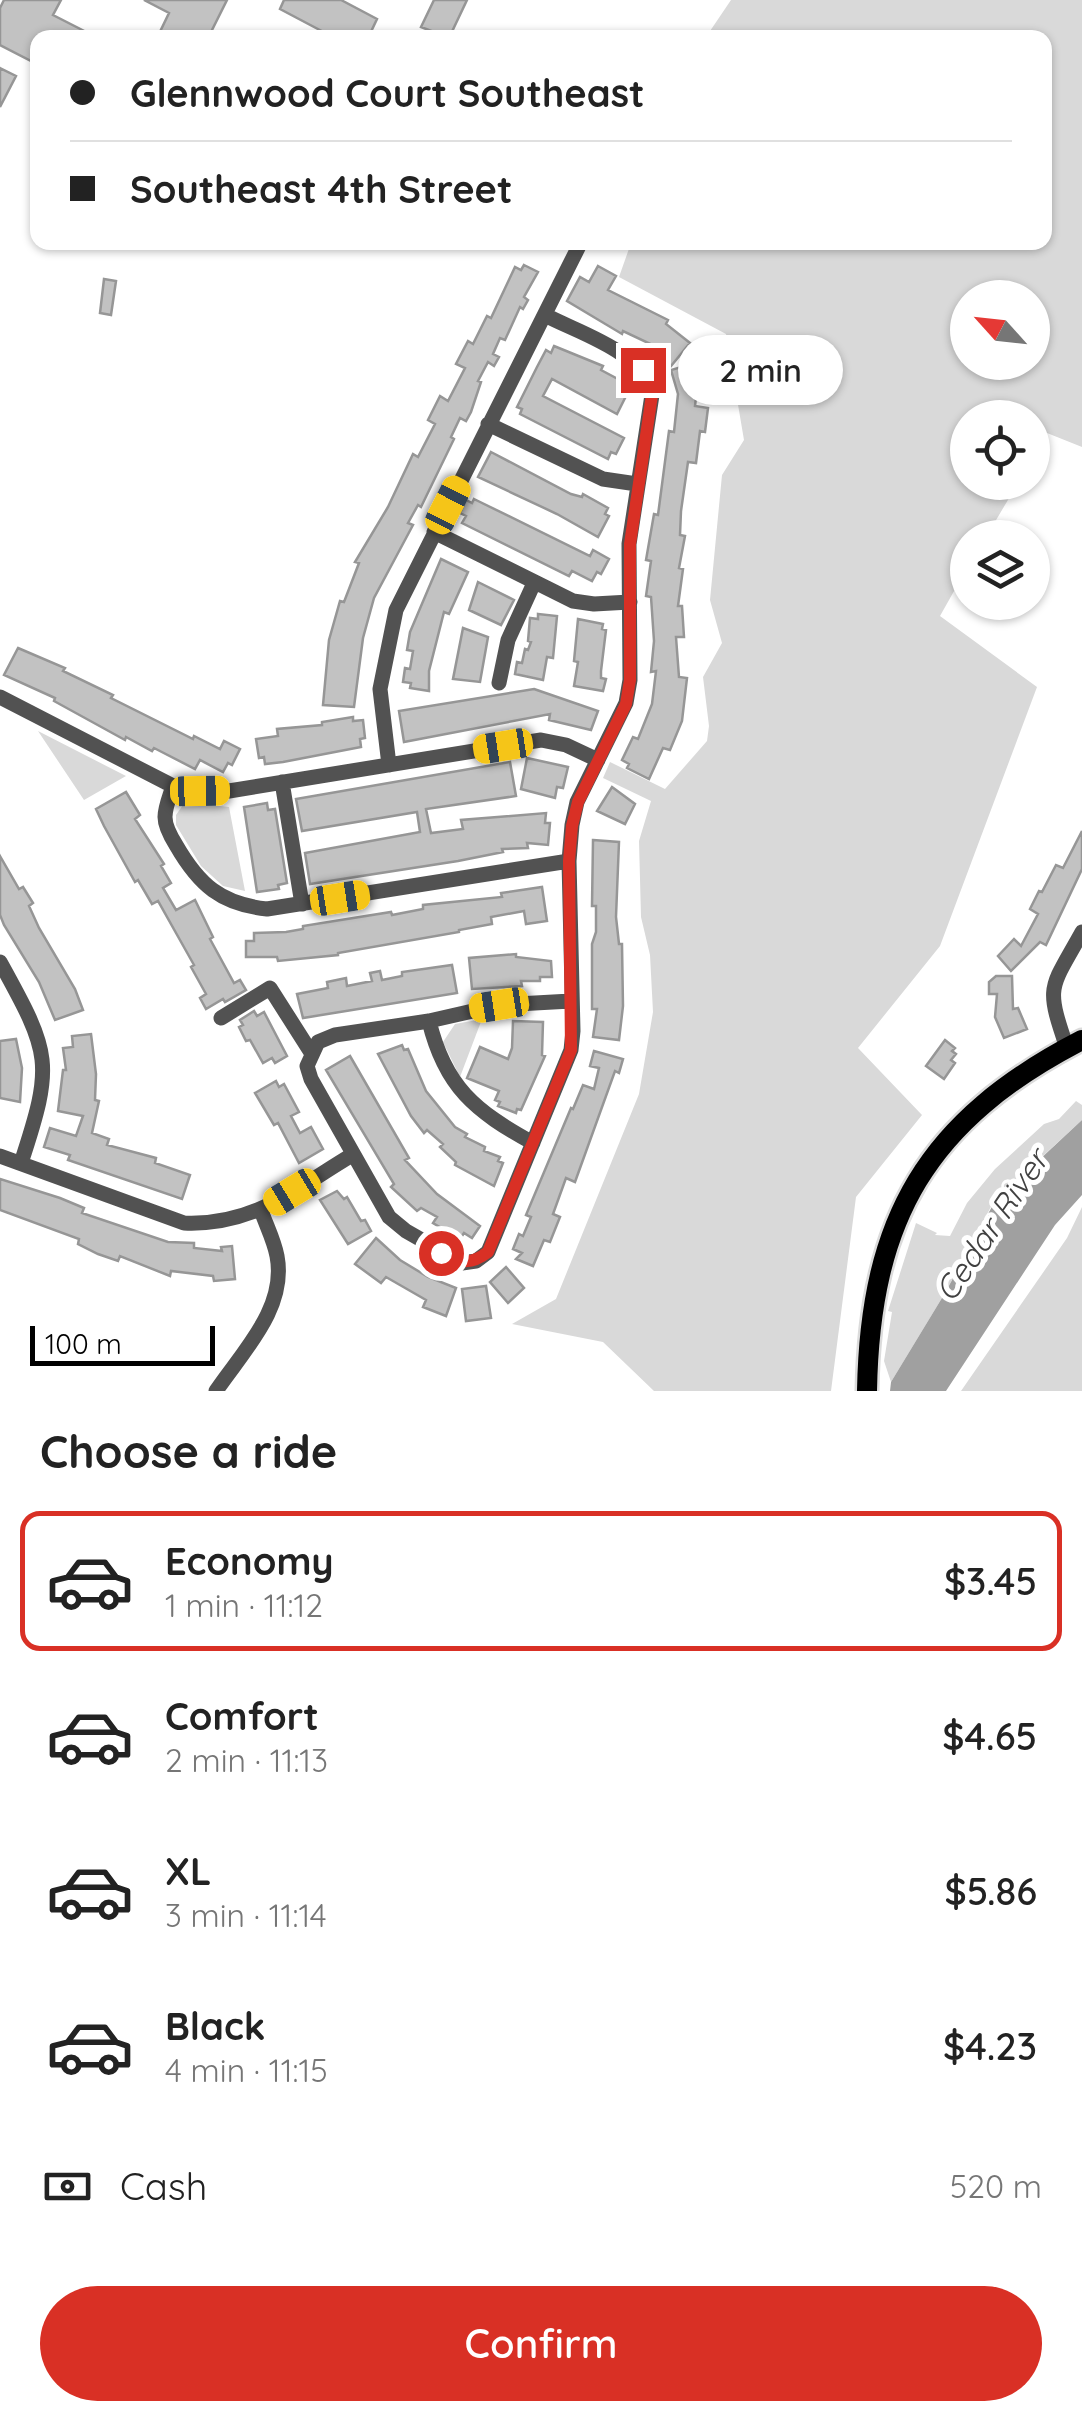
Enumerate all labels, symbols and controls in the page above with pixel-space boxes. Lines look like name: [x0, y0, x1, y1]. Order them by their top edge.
text: Glennwood Court Southeast: [130, 69, 644, 117]
text: Southeast 4th Street: [130, 165, 513, 213]
north arrow: [950, 280, 1050, 380]
map controls: [950, 280, 1050, 620]
callout: 2 min: [678, 335, 843, 405]
route end: [621, 348, 666, 393]
text: 2 min: [719, 350, 802, 390]
button: locate: [950, 400, 1050, 500]
car: [421, 471, 475, 539]
button: layers: [950, 520, 1050, 620]
car: [471, 726, 535, 766]
car: [170, 775, 230, 807]
car: [308, 878, 372, 918]
car: [467, 985, 531, 1025]
water label: Cedar River: [926, 1139, 1058, 1308]
car: [259, 1164, 325, 1220]
route start: [419, 1231, 464, 1276]
scale bar: [30, 1321, 215, 1366]
text: 100 m: [45, 1326, 122, 1361]
text: Choose a ride: [40, 1423, 337, 1479]
icon: car: [45, 1536, 135, 1626]
text: Economy: [165, 1537, 334, 1585]
text: $3.45: [944, 1557, 1037, 1605]
text: 1 min · 11:12: [165, 1585, 323, 1625]
icon: car: [45, 1691, 135, 1781]
text: Comfort: [165, 1692, 319, 1740]
text: $4.65: [942, 1712, 1037, 1760]
text: 2 min · 11:13: [165, 1740, 328, 1780]
icon: car: [45, 1846, 135, 1936]
text: XL: [165, 1847, 211, 1895]
text: $5.86: [944, 1867, 1037, 1915]
text: 3 min · 11:14: [165, 1895, 327, 1935]
icon: car: [45, 2001, 135, 2091]
text: Black: [165, 2002, 265, 2050]
text: $4.23: [943, 2022, 1037, 2070]
text: 4 min · 11:15: [165, 2050, 328, 2090]
icon: cash: [40, 2159, 95, 2214]
text: Cash: [120, 2162, 207, 2210]
text: 520 m: [950, 2166, 1042, 2206]
button: Confirm: [40, 2286, 1042, 2401]

